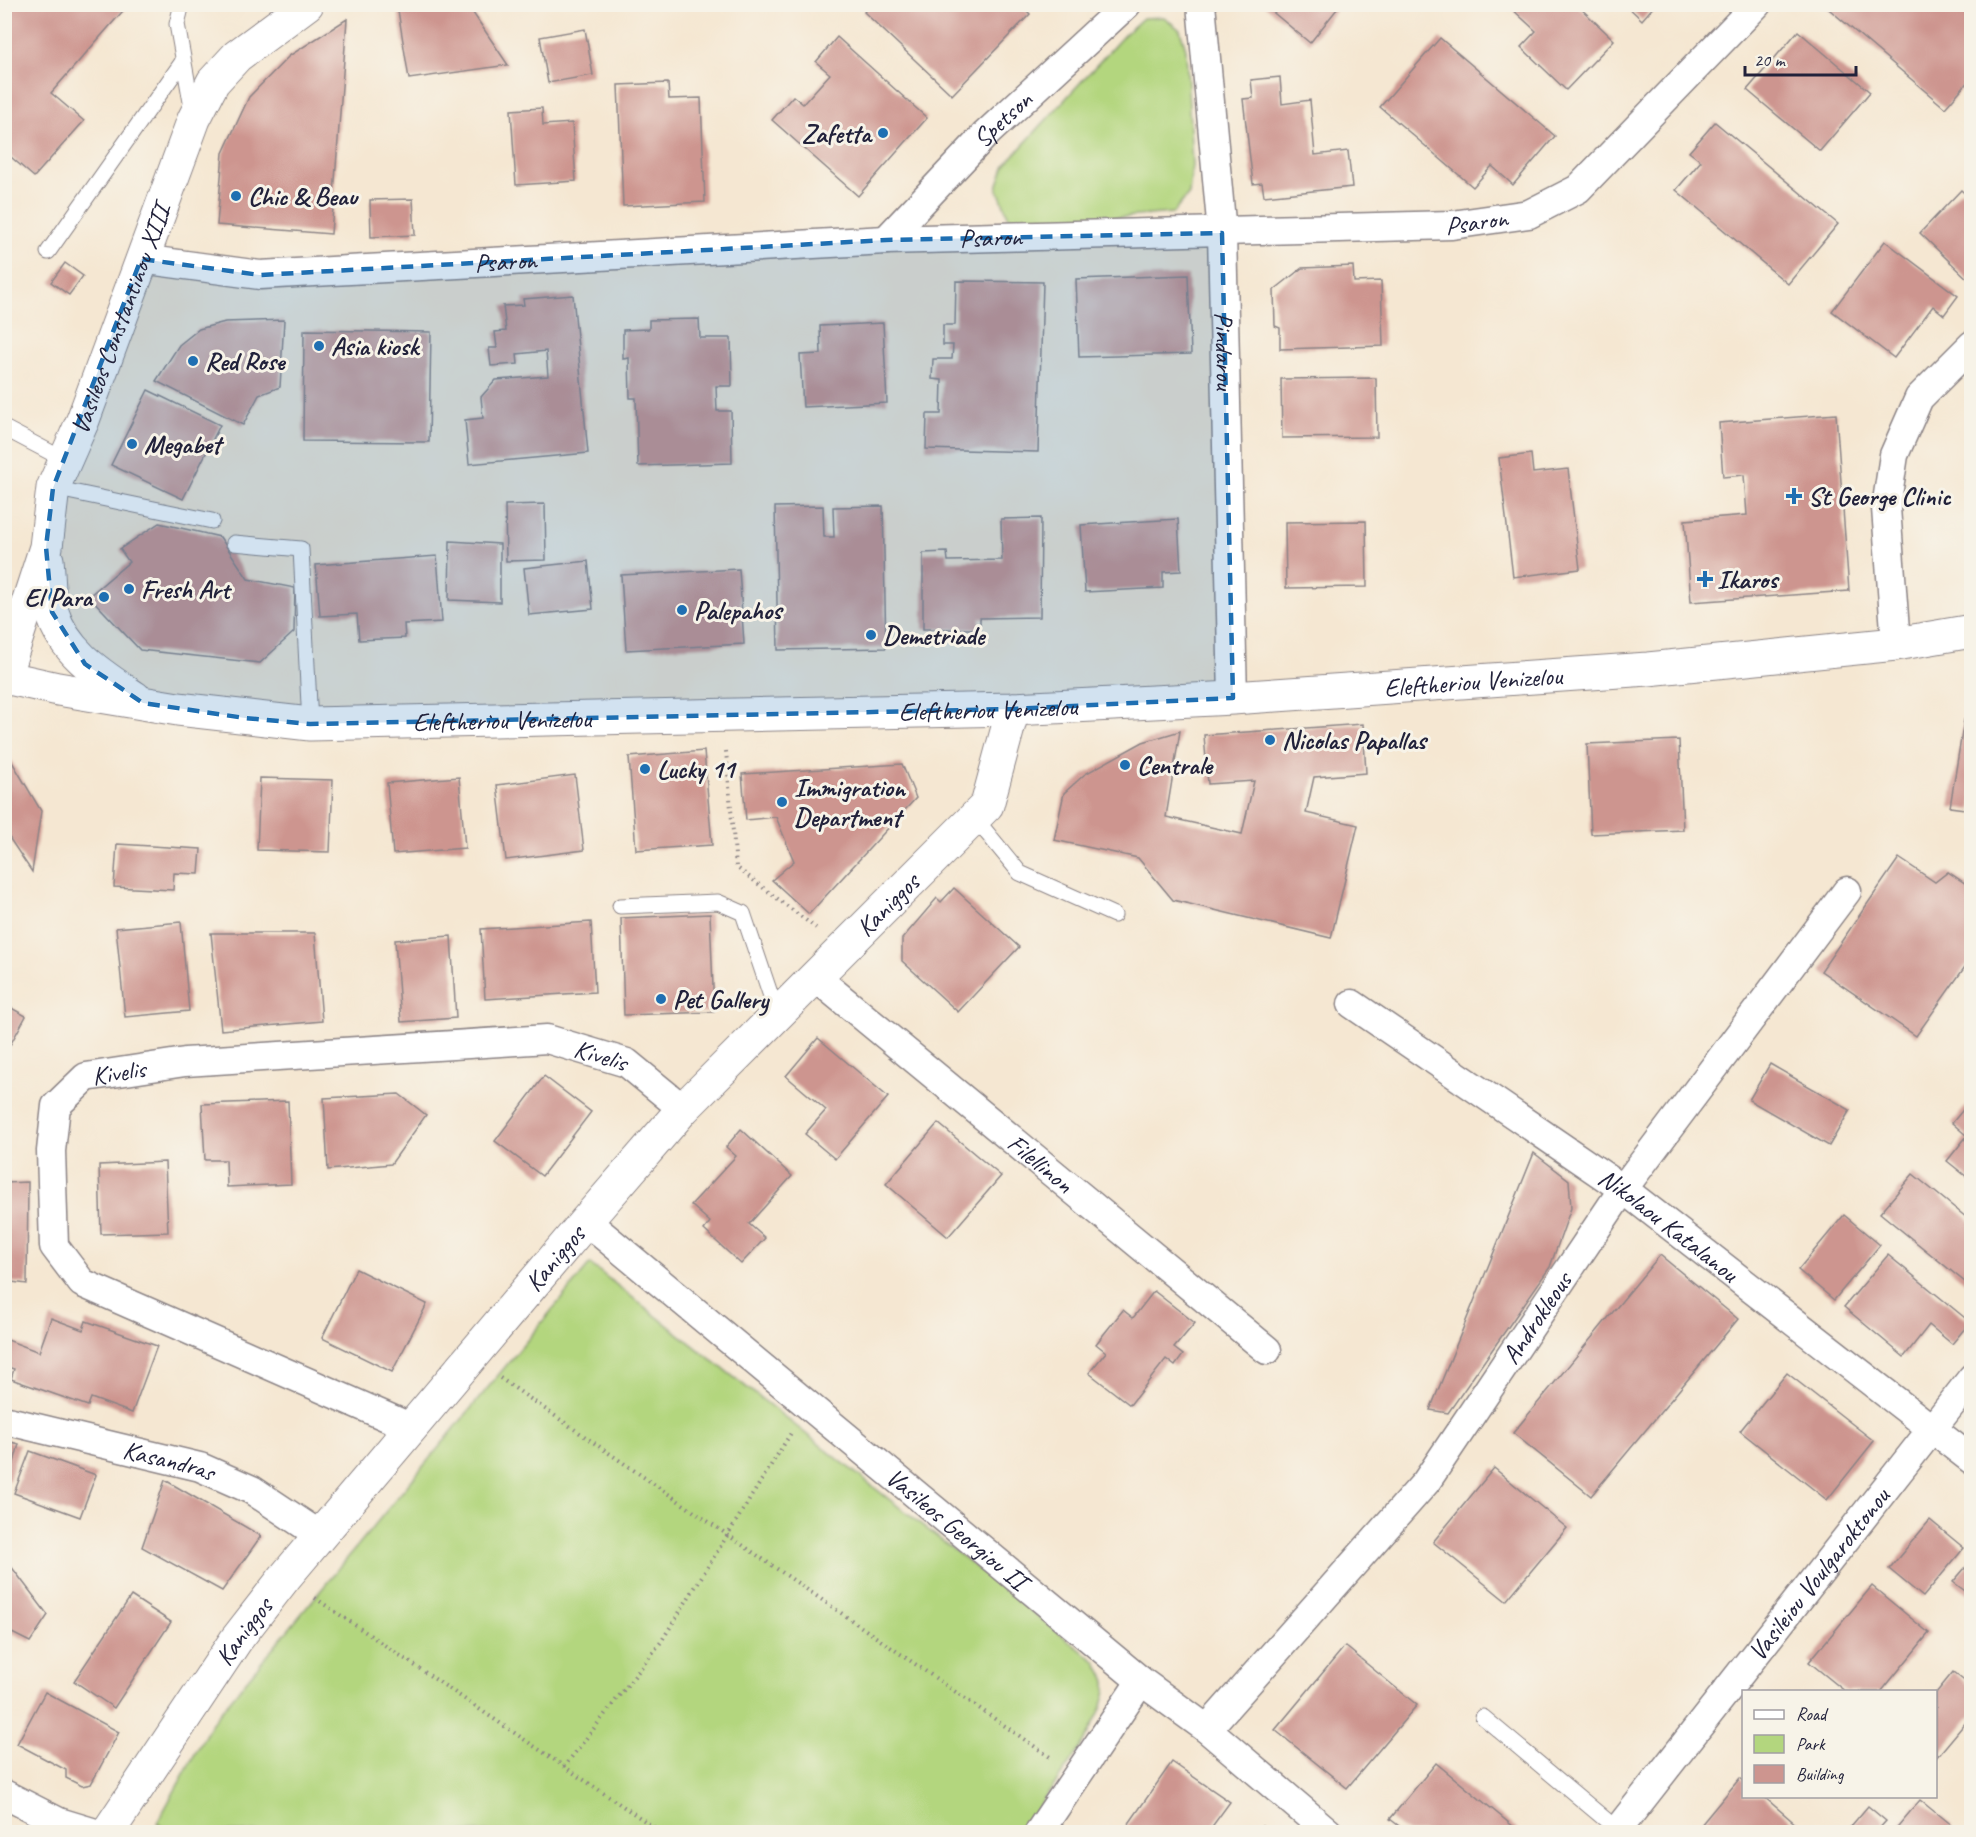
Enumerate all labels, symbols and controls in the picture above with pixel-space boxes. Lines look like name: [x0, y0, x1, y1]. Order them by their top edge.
scale bar: [1745, 39, 1856, 77]
text: 20 m: [1754, 49, 1787, 71]
street label: Spetson: [966, 83, 1040, 155]
place label: Zafetta: [802, 117, 873, 150]
marker: Zafetta: [876, 126, 890, 140]
place label: Chic & Beau: [248, 180, 359, 213]
marker: Chic & Beau: [229, 189, 243, 203]
street label: Vasileos Constantinou XIII: [63, 195, 180, 439]
street label: Psaron: [1445, 201, 1511, 242]
street label: Psaron: [959, 220, 1024, 255]
street label: Psaron: [474, 243, 539, 280]
street label: Pindarou: [1207, 312, 1242, 392]
place label: Asia kiosk: [331, 330, 421, 363]
marker: Asia kiosk: [312, 339, 326, 353]
place label: Red Rose: [205, 345, 287, 378]
marker: Red Rose: [186, 354, 200, 368]
place label: Megabet: [144, 428, 225, 461]
marker: Megabet: [125, 437, 139, 451]
place label: St George Clinic: [1808, 480, 1952, 513]
marker: St George Clinic: [1785, 487, 1803, 505]
place label: Ikaros: [1717, 563, 1780, 596]
marker: Ikaros: [1698, 572, 1712, 586]
place label: Fresh Art: [141, 573, 233, 606]
place label: El Para: [24, 581, 94, 614]
marker: Fresh Art: [122, 582, 136, 596]
marker: El Para: [97, 590, 111, 604]
place label: Palepahos: [694, 594, 784, 627]
marker: Palepahos: [675, 603, 689, 617]
place label: Demetriade: [883, 619, 987, 652]
marker: Demetriade: [864, 628, 878, 642]
street label: Eleftheriou Venizelou: [1383, 659, 1565, 704]
street label: Eleftheriou Venizelou: [899, 690, 1079, 728]
street label: Eleftheriou Venizelou: [413, 702, 593, 739]
place label: Nicolas Papallas: [1282, 724, 1429, 757]
marker: Nicolas Papallas: [1263, 733, 1277, 747]
place label: Centrale: [1137, 749, 1214, 782]
place label: Lucky 11: [657, 753, 738, 786]
marker: Centrale: [1118, 758, 1132, 772]
marker: Lucky 11: [638, 762, 652, 776]
place label: Immigration Department: [794, 771, 907, 834]
marker: Immigration Department: [775, 795, 789, 809]
street label: Kaniggos: [849, 865, 928, 944]
place label: Pet Gallery: [673, 983, 770, 1016]
marker: Pet Gallery: [654, 992, 668, 1006]
street label: Kivelis: [570, 1032, 633, 1080]
street label: Kivelis: [90, 1052, 150, 1093]
street label: Filellinon: [1001, 1127, 1080, 1201]
street label: Nikolaou Katalanou: [1592, 1161, 1746, 1290]
street label: Kaniggos: [518, 1217, 594, 1298]
street label: Androkleous: [1494, 1264, 1581, 1370]
street label: Kasandras: [120, 1433, 222, 1490]
street label: Vasileos Georgiou II: [879, 1461, 1039, 1601]
street label: Vasileiou Voulgaroktonou: [1741, 1480, 1898, 1667]
street label: Kaniggos: [208, 1589, 281, 1672]
legend: [1742, 1690, 1937, 1798]
text: Road: [1796, 1703, 1829, 1725]
text: Park: [1796, 1733, 1826, 1755]
text: Building: [1796, 1763, 1845, 1785]

